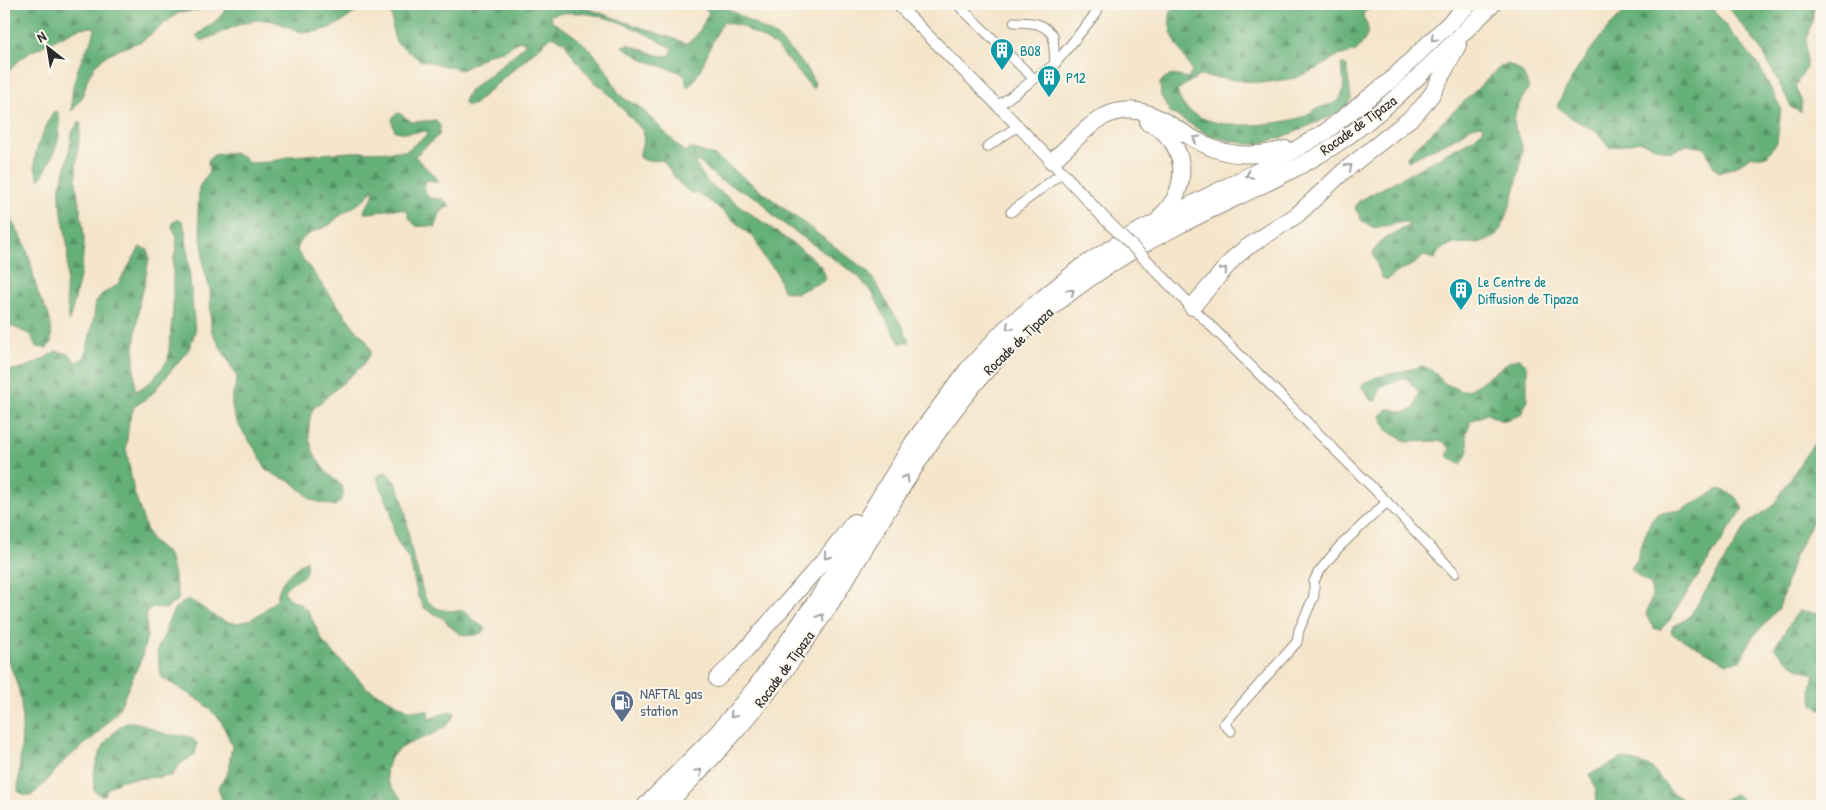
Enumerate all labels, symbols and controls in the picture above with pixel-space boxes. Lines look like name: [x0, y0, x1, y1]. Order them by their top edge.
north arrow: [22, 22, 72, 72]
text: N: [33, 26, 50, 46]
one-way arrow: [1431, 32, 1440, 41]
building icon: B08: [989, 37, 1015, 71]
place label: B08: [1020, 40, 1041, 61]
building icon: P12: [1036, 64, 1062, 98]
place label: P12: [1066, 67, 1086, 88]
street label: Rocade de Tipaza: [1315, 90, 1401, 160]
one-way arrow: [1192, 136, 1201, 146]
one-way arrow: [1343, 165, 1352, 173]
one-way arrow: [1245, 169, 1254, 180]
one-way arrow: [1218, 266, 1227, 275]
place label: Le Centre de Diffusion de Tipaza: [1478, 271, 1578, 309]
building icon: Le Centre de Diffusion de Tipaza: [1448, 277, 1474, 311]
one-way arrow: [1065, 290, 1074, 298]
street label: Rocade de Tipaza: [978, 302, 1058, 380]
one-way arrow: [1005, 321, 1014, 330]
one-way arrow: [900, 475, 909, 484]
one-way arrow: [824, 551, 833, 560]
one-way arrow: [815, 613, 825, 622]
street label: Rocade de Tipaza: [749, 626, 819, 712]
place label: NAFTAL gas station: [640, 683, 703, 721]
fuel station icon: NAFTAL gas station: [609, 689, 635, 723]
one-way arrow: [730, 709, 739, 718]
one-way arrow: [693, 768, 702, 777]

